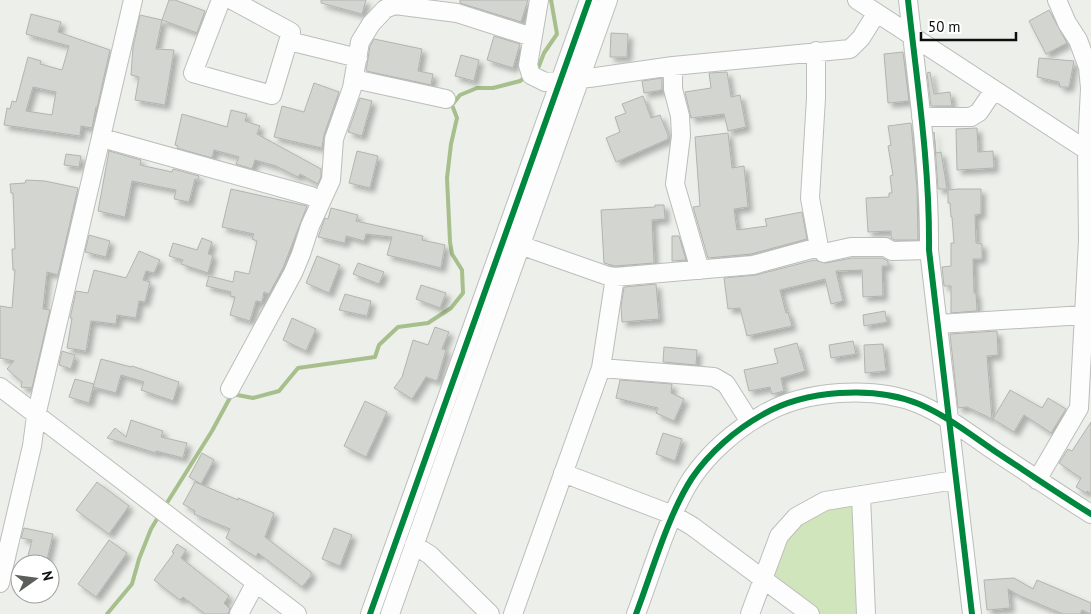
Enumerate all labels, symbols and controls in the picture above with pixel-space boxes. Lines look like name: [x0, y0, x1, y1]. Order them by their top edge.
scale bar: [921, 10, 1016, 42]
text: 50 m: [928, 17, 961, 36]
north arrow: [10, 554, 60, 604]
text: N: [38, 569, 57, 582]

